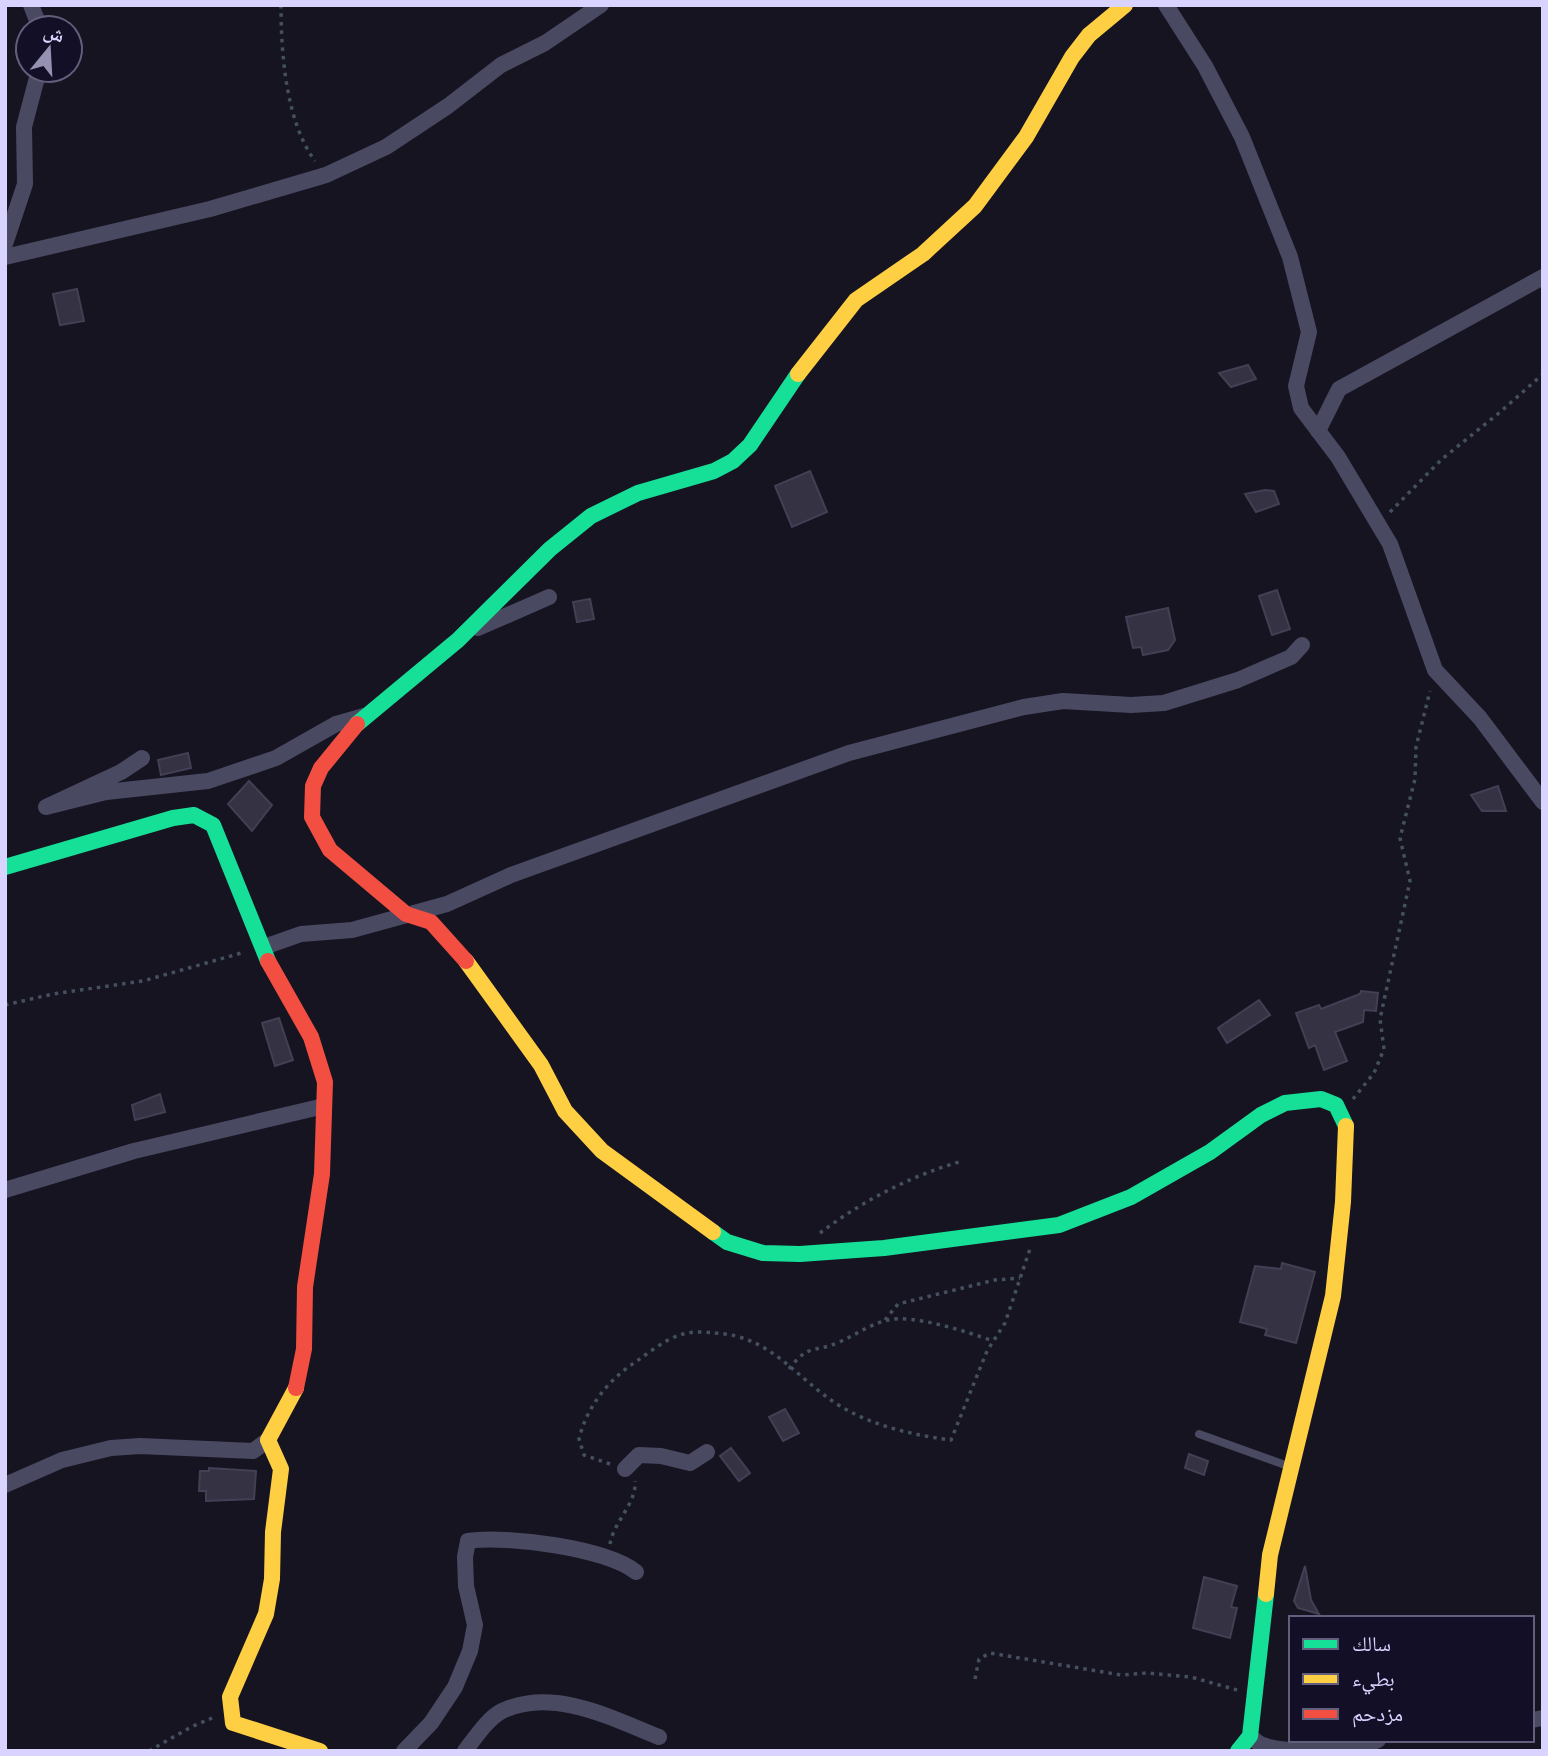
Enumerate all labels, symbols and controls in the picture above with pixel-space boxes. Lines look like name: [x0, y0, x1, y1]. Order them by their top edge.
north arrow: [14, 14, 84, 84]
text: ش: [41, 18, 68, 48]
legend: [1289, 1616, 1534, 1742]
text: سالك: [1352, 1630, 1391, 1657]
text: بطيء: [1352, 1665, 1395, 1695]
text: مزدحم: [1352, 1700, 1403, 1728]

